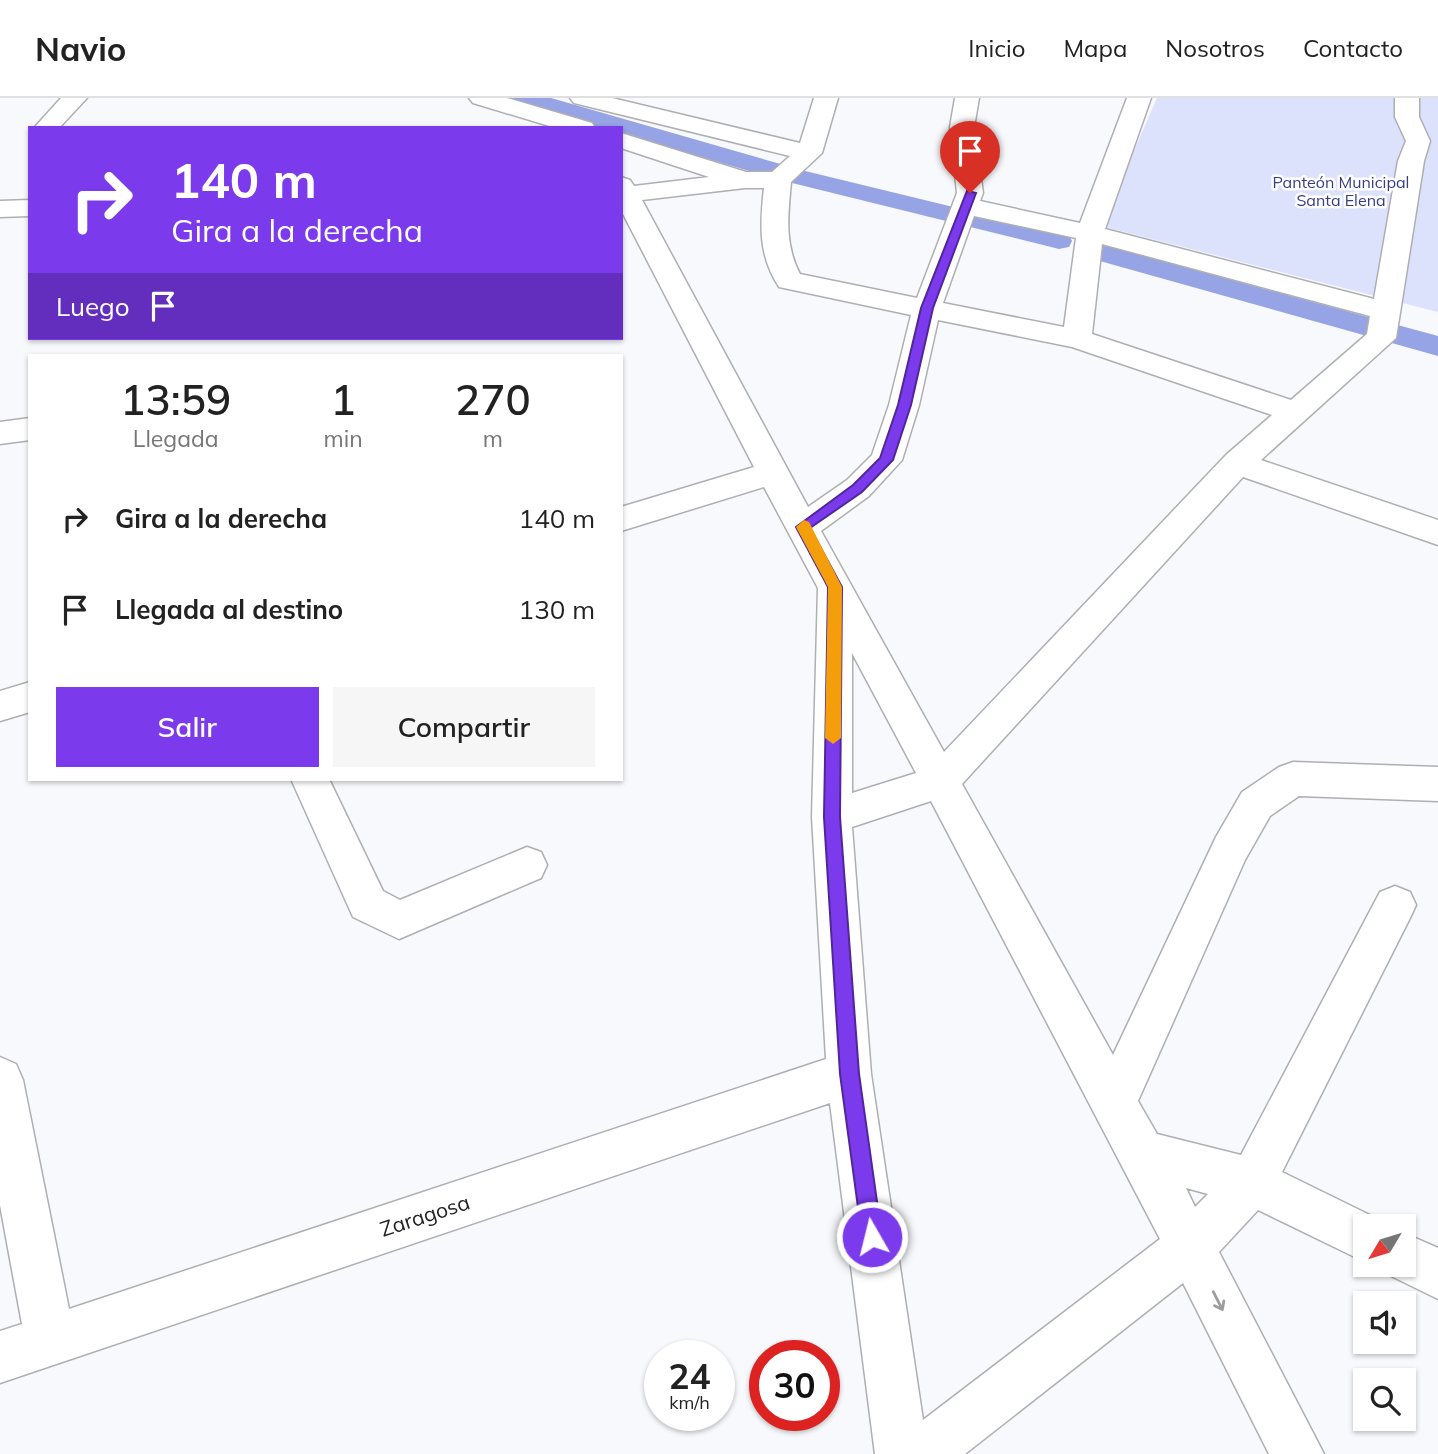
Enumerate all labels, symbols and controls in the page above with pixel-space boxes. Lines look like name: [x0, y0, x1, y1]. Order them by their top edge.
text: Navio: [35, 28, 126, 69]
text: Inicio: [968, 33, 1025, 63]
text: Mapa: [1063, 33, 1127, 63]
text: Nosotros: [1165, 33, 1265, 63]
text: Contacto: [1303, 33, 1403, 63]
pin: [940, 121, 1000, 193]
icon: arrive: [951, 132, 989, 170]
text: 140 m: [171, 149, 317, 210]
icon: right: [56, 154, 147, 245]
park label: Panteón Municipal Santa Elena: [1273, 172, 1409, 210]
text: Gira a la derecha: [171, 210, 423, 250]
icon: arrive: [144, 287, 182, 325]
text: Luego: [56, 290, 130, 323]
text: 13:59: [120, 373, 231, 426]
text: 1: [330, 373, 356, 426]
text: 270: [455, 373, 531, 426]
text: Llegada: [133, 424, 219, 453]
text: min: [323, 424, 363, 453]
text: m: [483, 424, 503, 453]
icon: right: [56, 500, 94, 538]
text: Gira a la derecha: [115, 502, 327, 535]
text: 140 m: [519, 502, 595, 535]
icon: arrive: [56, 591, 94, 629]
text: Llegada al destino: [115, 593, 343, 626]
text: 130 m: [519, 593, 595, 626]
button: Salir: [56, 687, 319, 767]
button: Compartir: [333, 687, 595, 767]
street label: Zaragosa: [377, 1188, 473, 1242]
position arrow: [835, 1200, 909, 1274]
north arrow: [1353, 1214, 1416, 1278]
map controls: [1353, 1214, 1416, 1431]
one-way arrow: [1212, 1290, 1226, 1310]
button: sound: [1353, 1291, 1416, 1354]
speed limit sign: 30: [749, 1340, 840, 1431]
text: 24: [668, 1354, 711, 1398]
button: search: [1353, 1368, 1416, 1431]
text: km/h: [669, 1391, 710, 1414]

